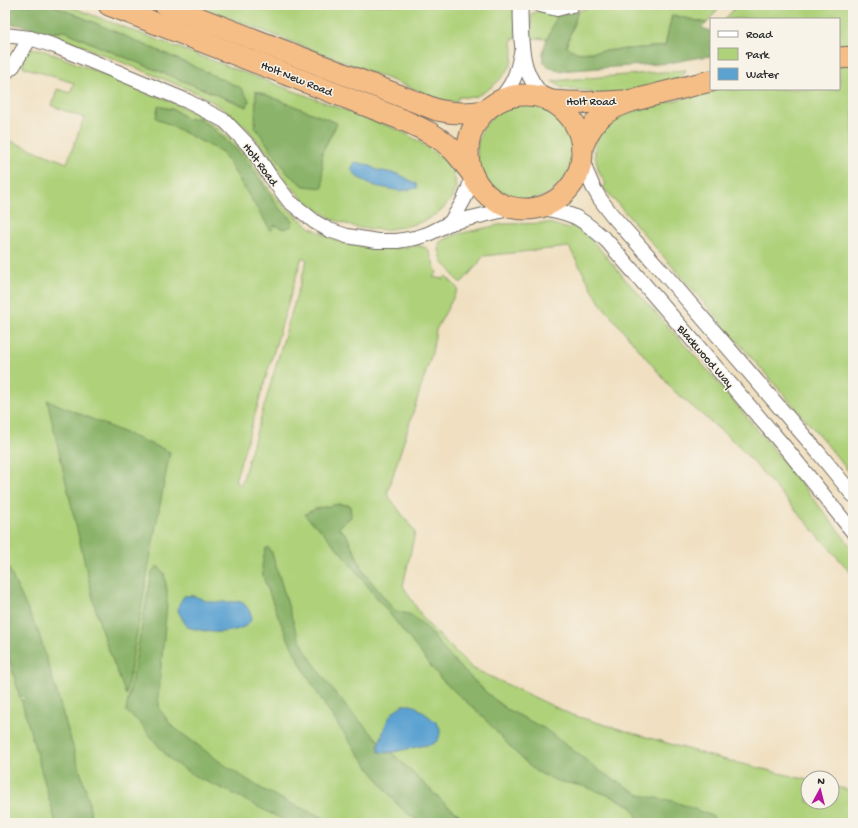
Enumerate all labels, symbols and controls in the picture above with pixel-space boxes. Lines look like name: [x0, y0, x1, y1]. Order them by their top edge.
legend: [710, 18, 840, 90]
text: Road: [746, 29, 773, 43]
text: Park: [745, 49, 771, 63]
street label: Holt New Road: [258, 59, 335, 101]
text: Water: [746, 69, 780, 83]
street label: Holt Road: [566, 96, 617, 110]
street label: Holt Road: [239, 141, 281, 190]
street label: Blackwood Way: [673, 322, 736, 392]
north arrow: [800, 770, 840, 810]
text: N: [817, 776, 825, 788]

